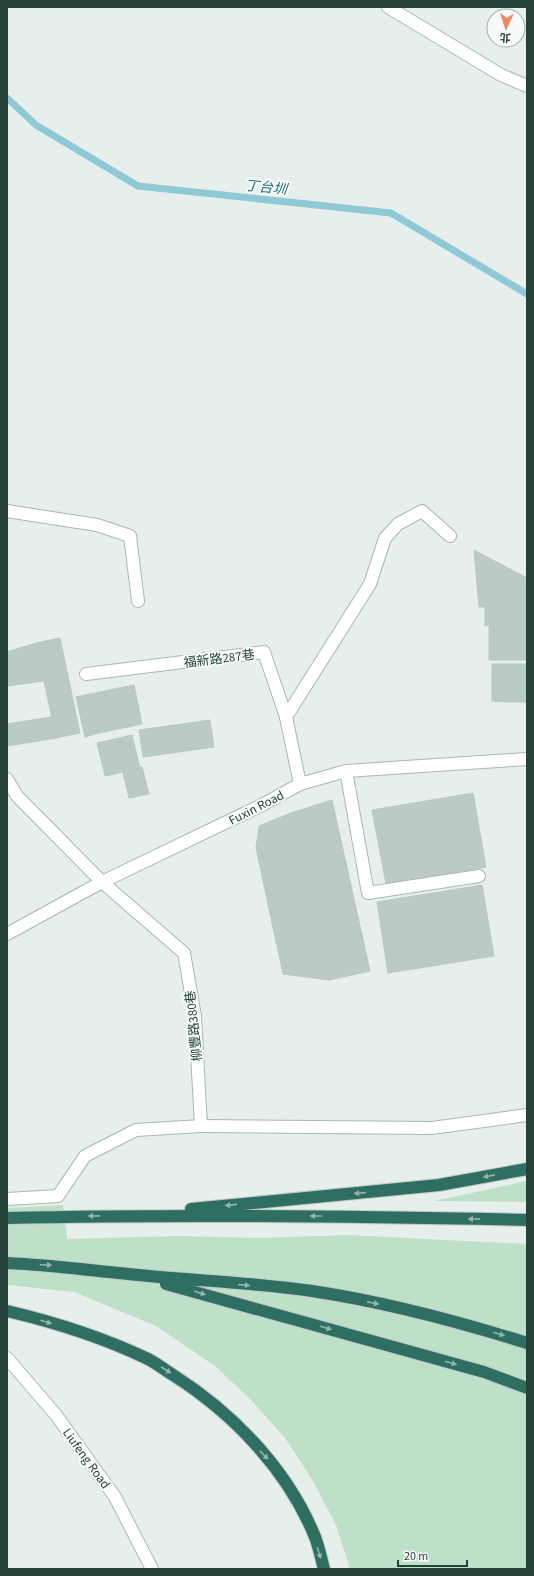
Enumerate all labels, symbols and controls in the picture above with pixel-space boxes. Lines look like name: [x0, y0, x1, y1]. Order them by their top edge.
north arrow: [486, 8, 526, 48]
text: 北: [499, 30, 511, 45]
water label: 丁台圳: [244, 176, 290, 200]
street label: 福新路287巷: [183, 646, 256, 672]
street label: Fuxin Road: [226, 786, 287, 830]
street label: 柳豐路380巷: [181, 989, 207, 1062]
one-way arrow: [483, 1173, 495, 1179]
one-way arrow: [354, 1189, 366, 1196]
one-way arrow: [224, 1202, 237, 1208]
one-way arrow: [88, 1213, 100, 1220]
one-way arrow: [309, 1213, 322, 1219]
one-way arrow: [468, 1215, 480, 1222]
one-way arrow: [40, 1261, 52, 1268]
one-way arrow: [238, 1282, 250, 1288]
one-way arrow: [195, 1290, 207, 1296]
one-way arrow: [367, 1300, 379, 1306]
one-way arrow: [40, 1319, 52, 1325]
one-way arrow: [320, 1325, 332, 1331]
one-way arrow: [493, 1331, 505, 1337]
one-way arrow: [445, 1360, 457, 1366]
one-way arrow: [160, 1367, 172, 1374]
street label: Liufeng Road: [58, 1425, 114, 1493]
one-way arrow: [259, 1450, 269, 1460]
scale bar: [398, 1542, 467, 1568]
one-way arrow: [316, 1547, 322, 1559]
text: 20 m: [404, 1548, 428, 1565]

